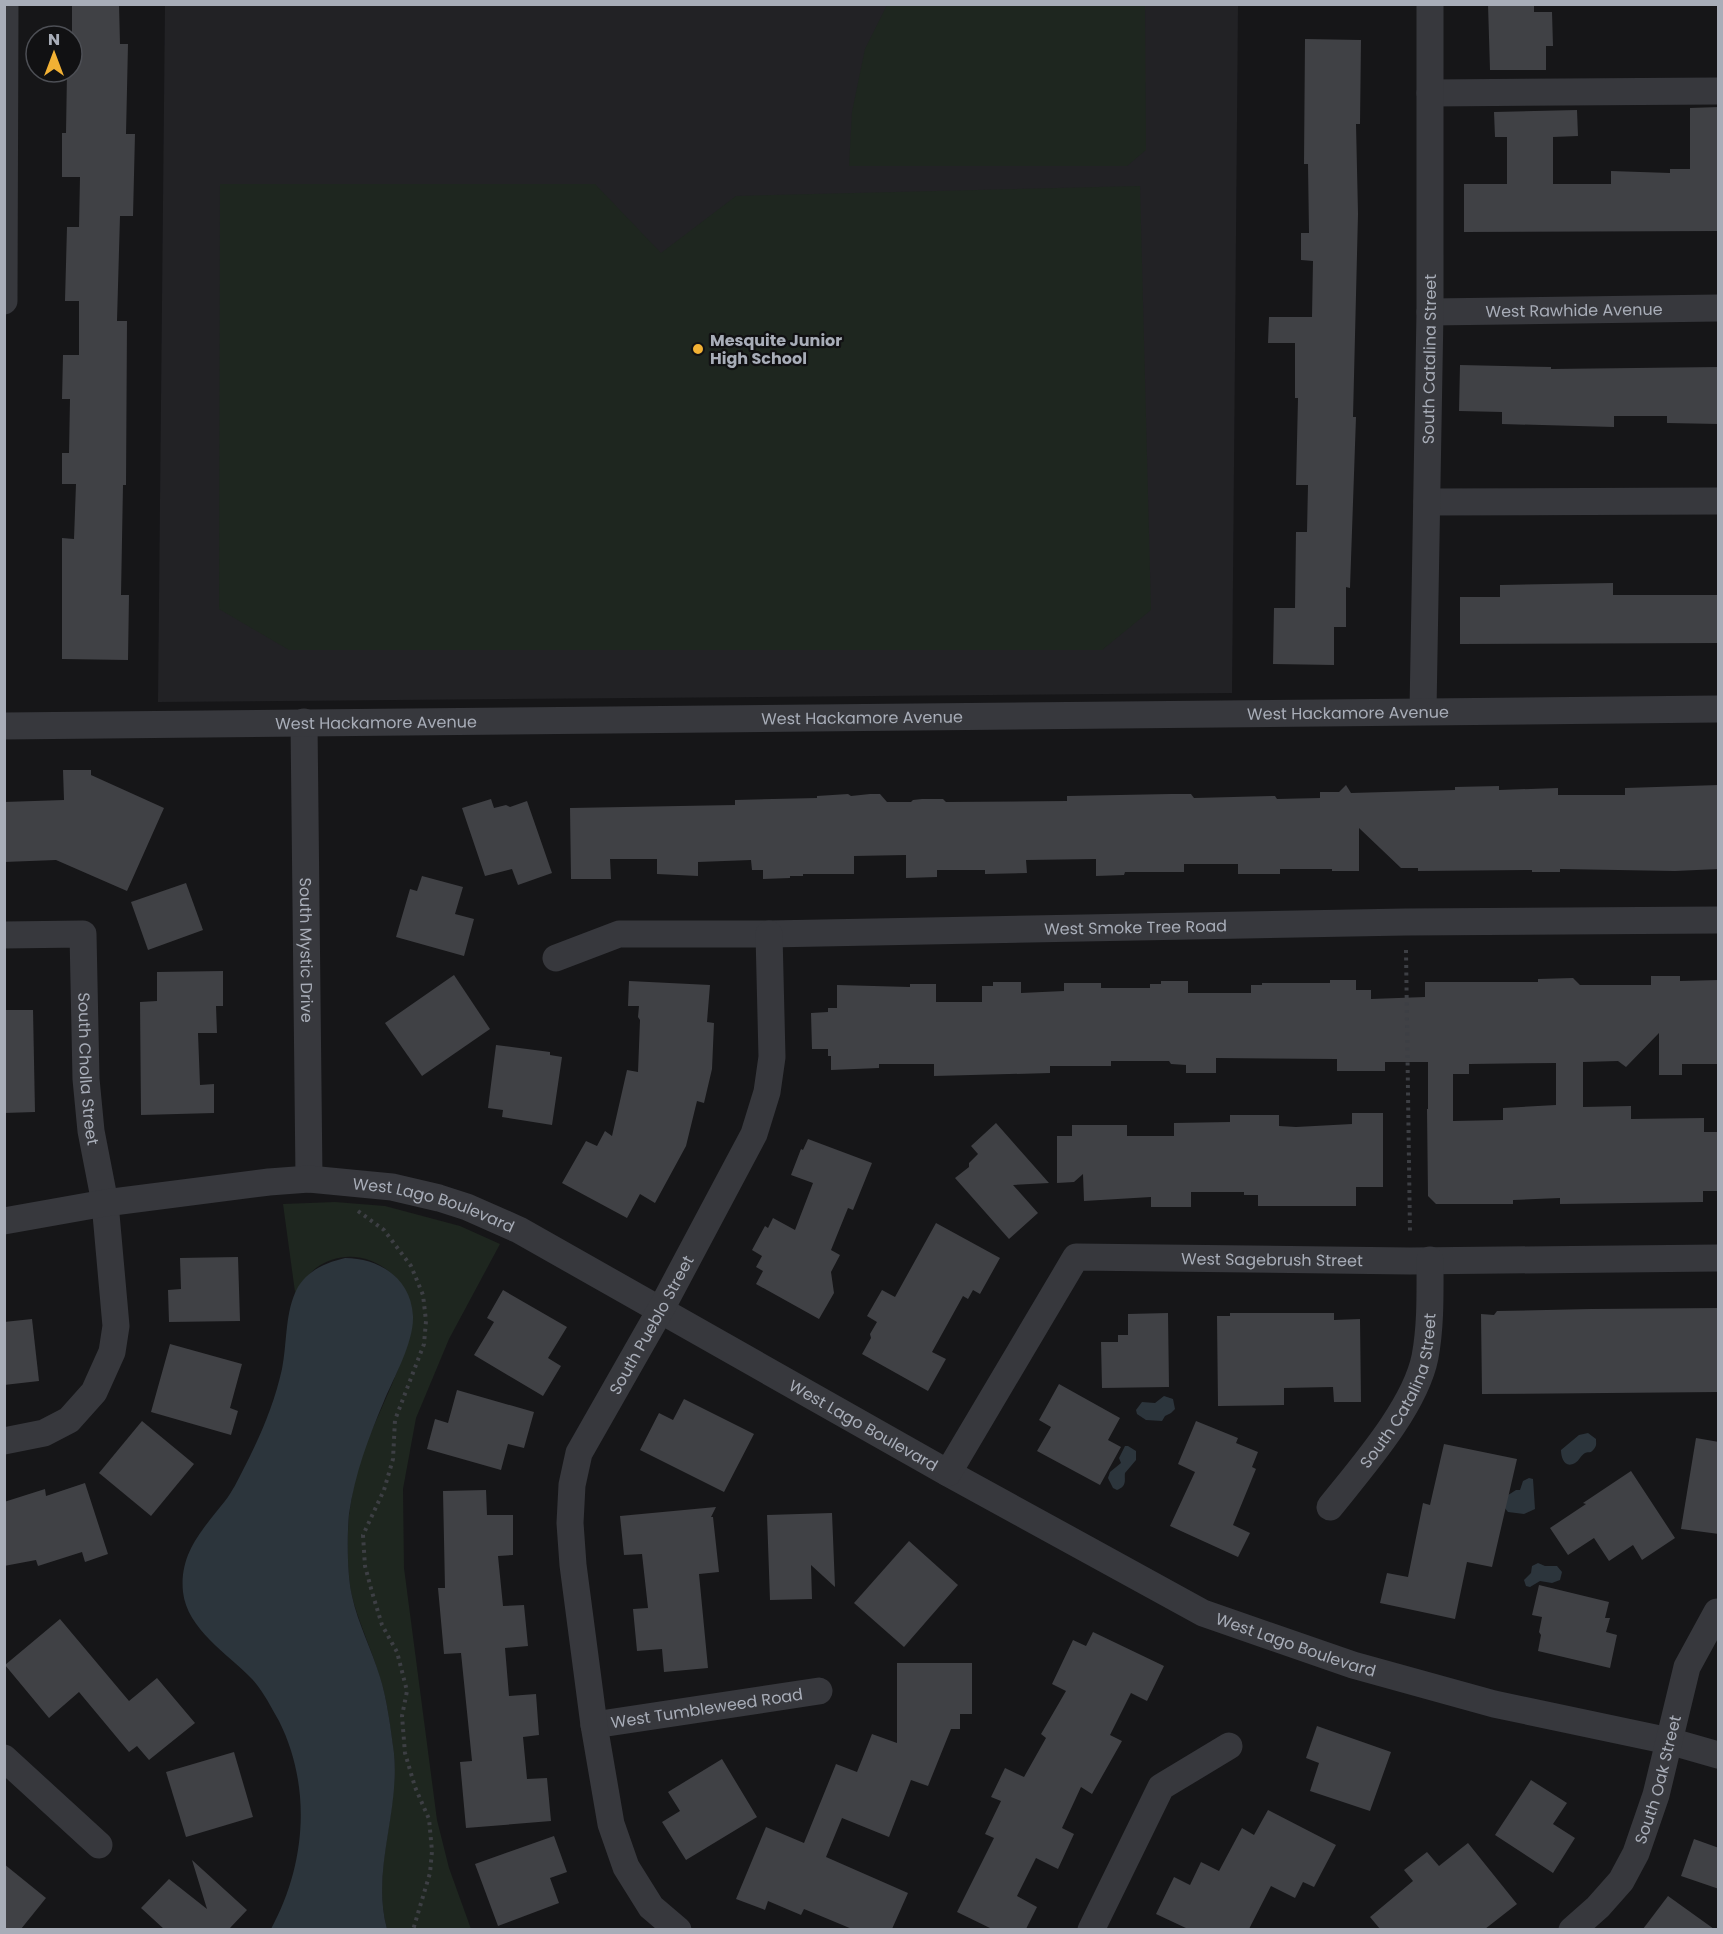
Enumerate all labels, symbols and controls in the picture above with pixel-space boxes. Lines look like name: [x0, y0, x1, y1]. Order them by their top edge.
north arrow: [24, 24, 84, 84]
text: N: [48, 28, 60, 51]
street label: South Catalina Street: [1416, 274, 1442, 444]
street label: West Rawhide Avenue: [1485, 297, 1663, 323]
place label: Mesquite Junior High School: [710, 329, 842, 370]
marker: Mesquite Junior High School: [691, 342, 705, 356]
street label: West Hackamore Avenue: [1247, 700, 1449, 725]
street label: West Hackamore Avenue: [761, 705, 963, 730]
street label: West Hackamore Avenue: [275, 710, 477, 735]
street label: South Mystic Drive: [294, 877, 319, 1023]
street label: West Smoke Tree Road: [1044, 914, 1227, 940]
street label: South Cholla Street: [73, 992, 105, 1147]
street label: West Lago Boulevard: [352, 1172, 518, 1238]
street label: West Sagebrush Street: [1181, 1247, 1363, 1272]
street label: South Pueblo Street: [603, 1251, 699, 1399]
street label: South Catalina Street: [1354, 1313, 1441, 1473]
street label: West Lago Boulevard: [785, 1374, 942, 1477]
street label: West Lago Boulevard: [1213, 1607, 1379, 1682]
street label: West Tumbleweed Road: [609, 1682, 804, 1734]
street label: South Oak Street: [1628, 1712, 1687, 1847]

